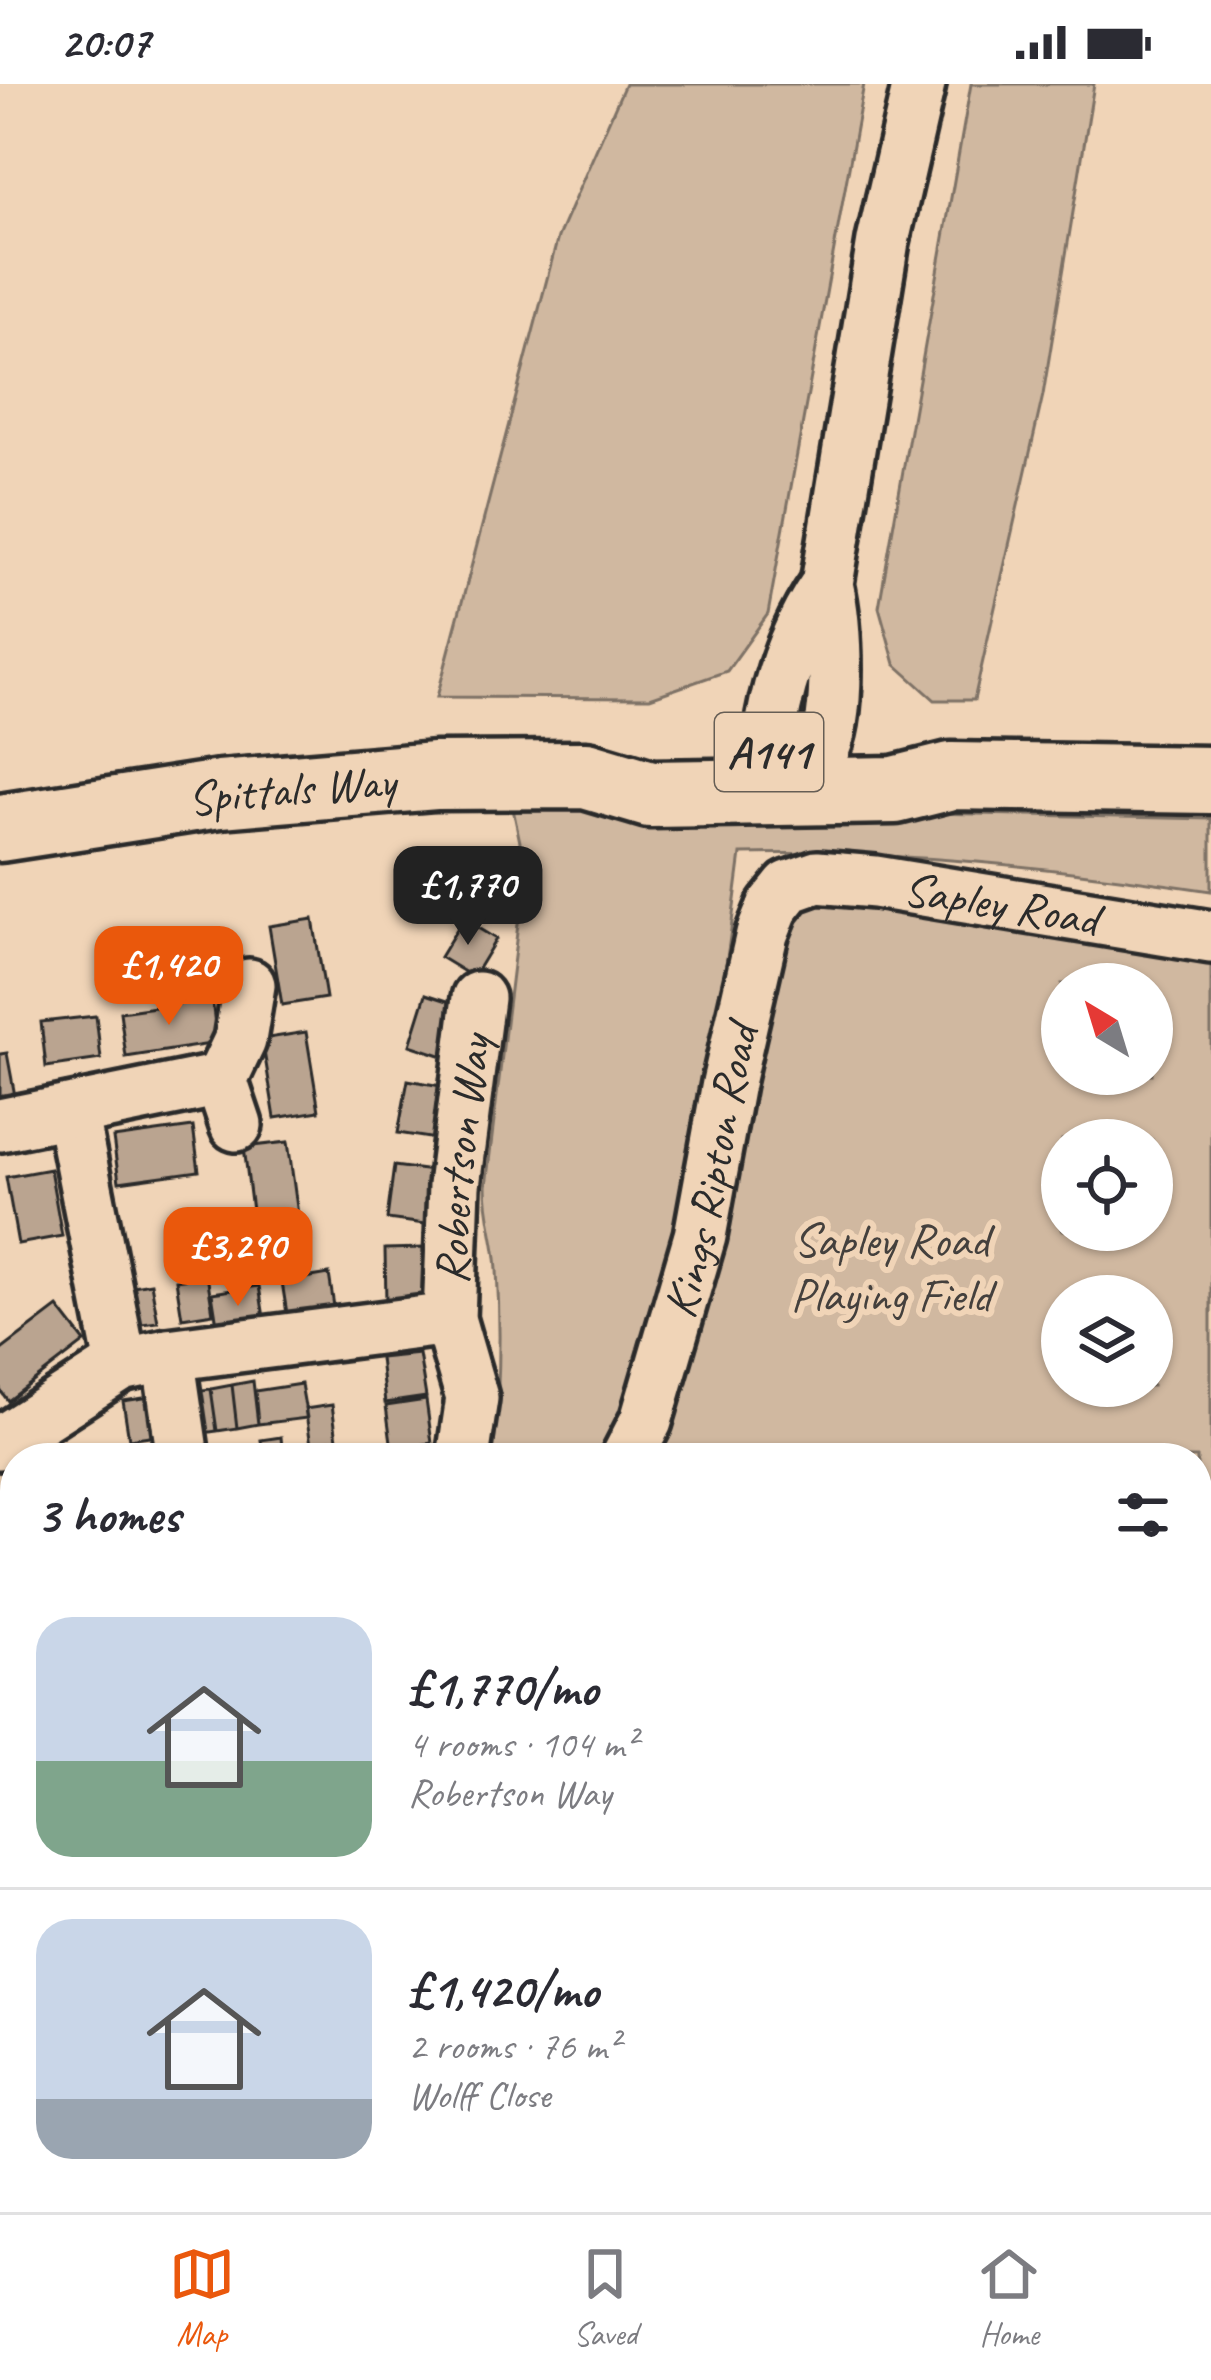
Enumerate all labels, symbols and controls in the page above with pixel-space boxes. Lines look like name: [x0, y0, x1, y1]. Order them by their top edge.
text: 20:07: [60, 14, 150, 71]
road number: A141: [715, 713, 823, 791]
street label: Spittals Way: [183, 750, 401, 830]
pin: £1,770: [370, 846, 566, 948]
street label: Sapley Road: [899, 858, 1109, 950]
text: £1,770: [420, 860, 516, 909]
pin: £1,420: [71, 926, 267, 1028]
text: £1,420: [121, 940, 217, 989]
north arrow: [1041, 963, 1173, 1095]
map controls: [1041, 963, 1173, 1407]
street label: Kings Ripton Road: [649, 1012, 773, 1324]
street label: Robertson Way: [421, 1028, 504, 1285]
button: locate: [1041, 1119, 1173, 1251]
pin: £3,290: [140, 1207, 336, 1309]
park label: Sapley Road Playing Field: [791, 1210, 998, 1325]
text: £3,290: [190, 1221, 286, 1270]
button: layers: [1041, 1275, 1173, 1407]
icon: filters: [1110, 1482, 1176, 1548]
text: 3 homes: [36, 1483, 180, 1547]
text: £1,770/mo: [408, 1656, 598, 1720]
icon: home: [132, 1665, 276, 1809]
text: 4 rooms · 104 m²: [408, 1720, 636, 1769]
text: Robertson Way: [408, 1769, 611, 1818]
text: £1,420/mo: [408, 1958, 598, 2022]
icon: home: [132, 1967, 276, 2111]
text: 2 rooms · 76 m²: [408, 2022, 619, 2071]
text: Wolff Close: [408, 2071, 551, 2120]
tab: Map: [169, 2241, 235, 2355]
tab: Saved: [572, 2241, 638, 2355]
tab: Home: [976, 2241, 1042, 2355]

